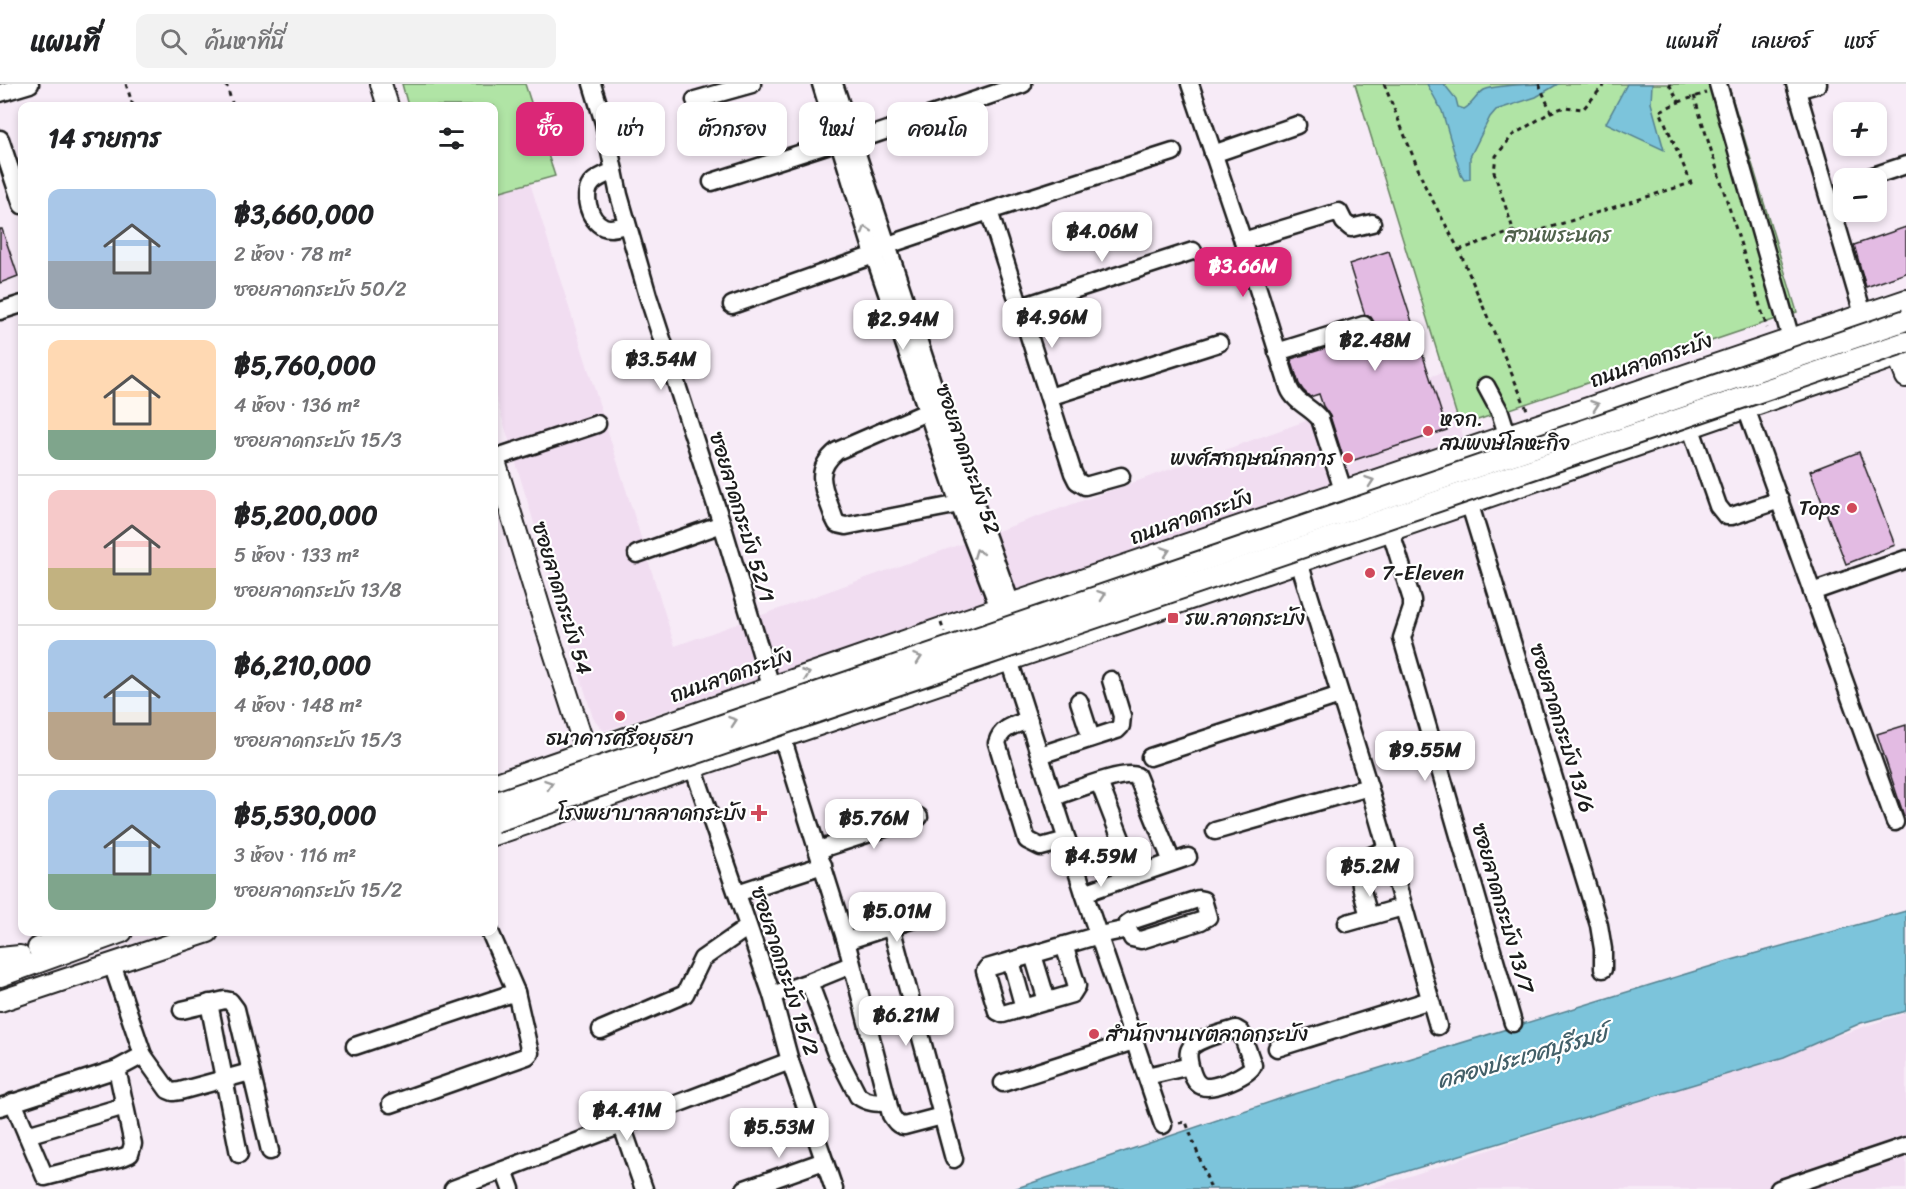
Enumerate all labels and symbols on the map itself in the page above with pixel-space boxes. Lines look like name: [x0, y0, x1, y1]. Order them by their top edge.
pin: ฿4.06M: [1053, 212, 1151, 263]
park label: สวนพระนคร: [1504, 216, 1612, 254]
one-way arrow: [861, 225, 873, 236]
pin: ฿3.66M: [1194, 247, 1292, 298]
pin: ฿4.96M: [1003, 298, 1101, 349]
pin: ฿2.94M: [854, 300, 952, 351]
pin: ฿2.48M: [1326, 321, 1424, 372]
street label: ถนนลาดกระบัง: [1584, 321, 1718, 399]
pin: ฿3.54M: [612, 340, 710, 391]
street label: ซอยลาดกระบัง 52: [924, 378, 1012, 540]
place label: หจก. สมพงษ์โลหะกิจ: [1439, 400, 1570, 462]
one-way arrow: [1589, 400, 1600, 412]
marker: หจก. สมพงษ์โลหะกิจ: [1421, 424, 1435, 438]
street label: ซอยลาดกระบัง 52/1: [698, 427, 786, 607]
place label: พงศ์สกฤษณ์กลการ: [1170, 439, 1337, 477]
marker: พงศ์สกฤษณ์กลการ: [1341, 451, 1355, 465]
one-way arrow: [1364, 475, 1375, 488]
street label: ถนนลาดกระบัง: [1124, 478, 1258, 556]
place label: Tops: [1799, 489, 1840, 527]
marker: Tops: [1845, 501, 1859, 515]
street label: ซอยลาดกระบัง 54: [521, 517, 603, 679]
one-way arrow: [1160, 545, 1171, 558]
one-way arrow: [973, 548, 985, 559]
place label: 7-Eleven: [1382, 554, 1464, 592]
marker: 7-Eleven: [1363, 566, 1377, 580]
one-way arrow: [1096, 589, 1107, 602]
place label: รพ.ลาดกระบัง: [1185, 599, 1305, 637]
marker: รพ.ลาดกระบัง: [1166, 611, 1180, 625]
street label: ถนนลาดกระบัง: [664, 636, 798, 714]
street label: ซอยลาดกระบัง 13/6: [1518, 639, 1606, 817]
one-way arrow: [912, 652, 923, 665]
one-way arrow: [800, 669, 811, 682]
marker: ธนาคารศรีอยุธยา: [613, 709, 627, 723]
one-way arrow: [727, 715, 738, 728]
place label: ธนาคารศรีอยุธยา: [546, 719, 694, 757]
pin: ฿9.55M: [1376, 731, 1474, 782]
one-way arrow: [543, 779, 554, 791]
place label: โรงพยาบาลลาดกระบัง: [558, 794, 746, 832]
pin: ฿5.76M: [825, 799, 923, 850]
marker: โรงพยาบาลลาดกระบัง: [750, 804, 768, 822]
street label: ซอยลาดกระบัง 13/7: [1461, 818, 1546, 999]
pin: ฿4.59M: [1052, 837, 1150, 888]
pin: ฿5.2M: [1328, 847, 1412, 898]
street label: ซอยลาดกระบัง 15/2: [740, 881, 830, 1061]
pin: ฿5.01M: [848, 892, 946, 943]
pin: ฿6.21M: [857, 996, 955, 1047]
water label: คลองประเวศบุรีรมย์: [1432, 1012, 1620, 1100]
place label: สำนักงานเขตลาดกระบัง: [1105, 1015, 1308, 1053]
marker: สำนักงานเขตลาดกระบัง: [1087, 1027, 1101, 1041]
pin: ฿4.41M: [578, 1091, 676, 1142]
pin: ฿5.53M: [730, 1108, 828, 1159]

